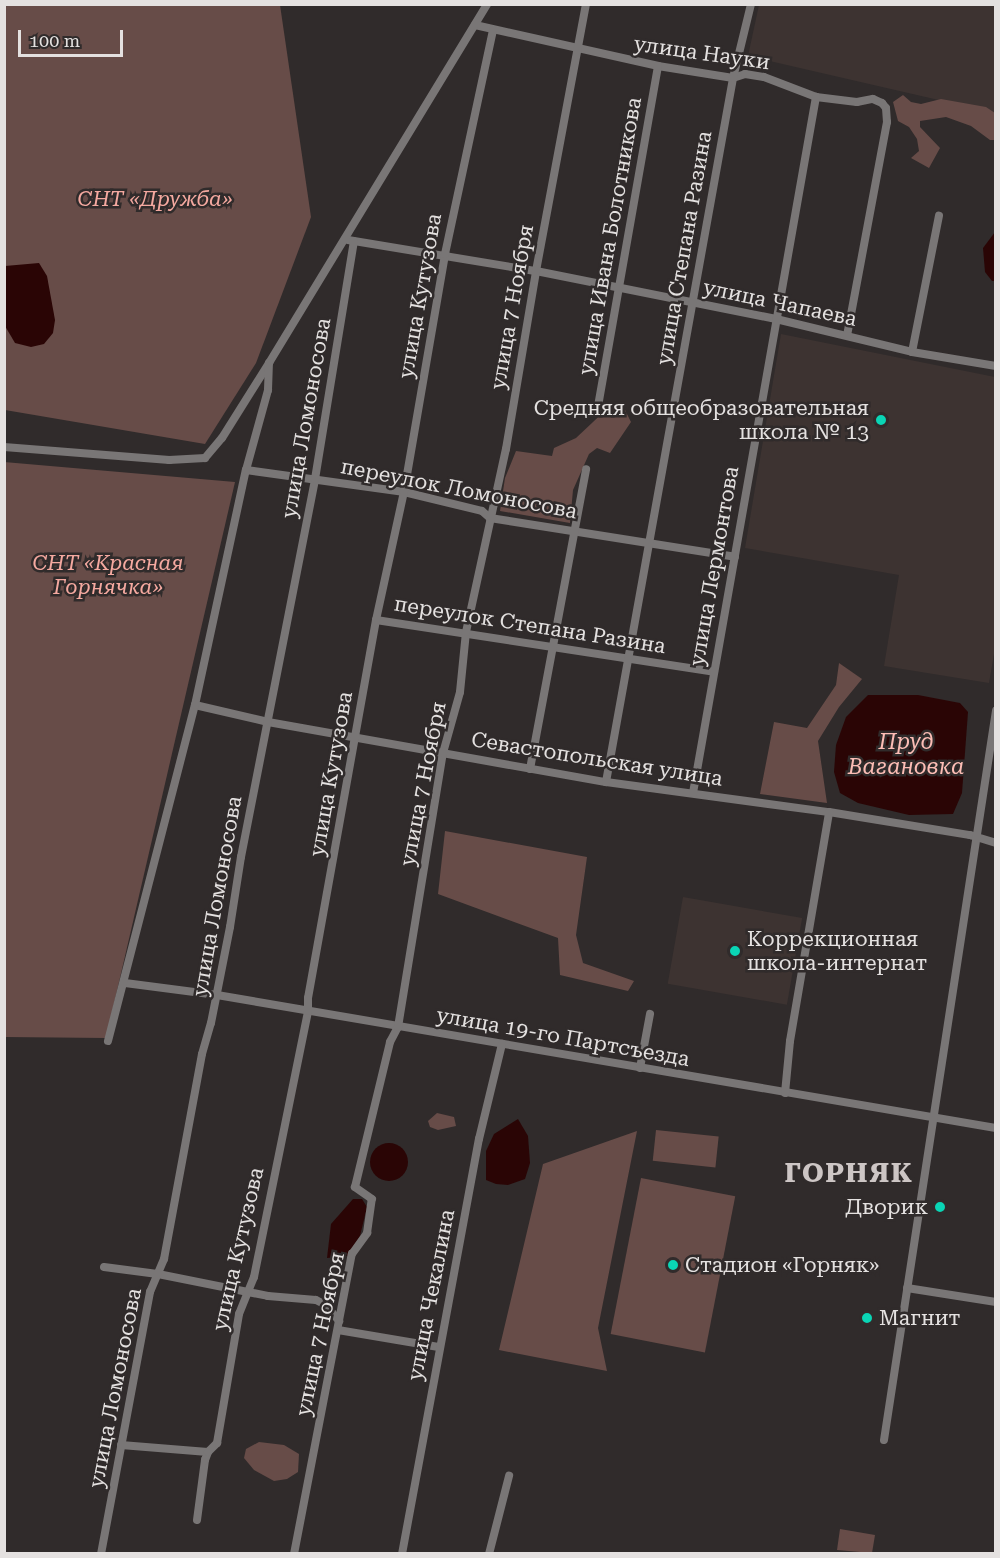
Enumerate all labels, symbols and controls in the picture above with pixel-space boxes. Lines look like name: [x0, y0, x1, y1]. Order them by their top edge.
scale bar: [21, 18, 126, 56]
text: 100 m: [29, 30, 80, 51]
street label: улица Науки: [632, 31, 772, 75]
street label: улица Ивана Болотникова: [573, 95, 647, 377]
street label: улица Степана Разина: [651, 129, 717, 367]
park label: СНТ «Дружба»: [78, 186, 232, 212]
street label: улица Кутузова: [393, 211, 447, 381]
street label: улица 7 Ноября: [485, 223, 539, 391]
street label: улица Чапаева: [701, 274, 859, 332]
street label: улица Ломоносова: [276, 316, 336, 520]
place label: Средняя общеобразовательная школа № 13: [534, 395, 869, 445]
marker: Средняя общеобразовательная школа № 13: [874, 413, 888, 427]
street label: переулок Ломоносова: [339, 454, 579, 524]
street label: улица Лермонтова: [684, 464, 744, 668]
park label: СНТ «Красная Горнячка»: [32, 550, 184, 600]
street label: переулок Степана Разина: [392, 591, 668, 659]
street label: улица Кутузова: [304, 689, 358, 859]
street label: улица 7 Ноября: [395, 700, 451, 868]
street label: Севастопольская улица: [470, 727, 724, 791]
water label: Пруд Вагановка: [848, 728, 964, 780]
street label: улица Ломоносова: [187, 794, 247, 998]
place label: Коррекционная школа-интернат: [747, 926, 927, 976]
marker: Коррекционная школа-интернат: [728, 944, 742, 958]
street label: улица 19-го Партсъезда: [434, 1002, 692, 1072]
district label: ГОРНЯК: [785, 1158, 913, 1190]
street label: улица Кутузова: [207, 1165, 269, 1333]
place label: Дворик: [845, 1194, 928, 1220]
marker: Дворик: [933, 1200, 947, 1214]
street label: улица Чекалина: [402, 1207, 460, 1383]
street label: улица 7 Ноября: [290, 1250, 350, 1418]
place label: Стадион «Горняк»: [685, 1252, 879, 1278]
marker: Стадион «Горняк»: [666, 1258, 680, 1272]
street label: улица Ломоносова: [83, 1286, 147, 1490]
place label: Магнит: [879, 1305, 961, 1331]
marker: Магнит: [860, 1311, 874, 1325]

